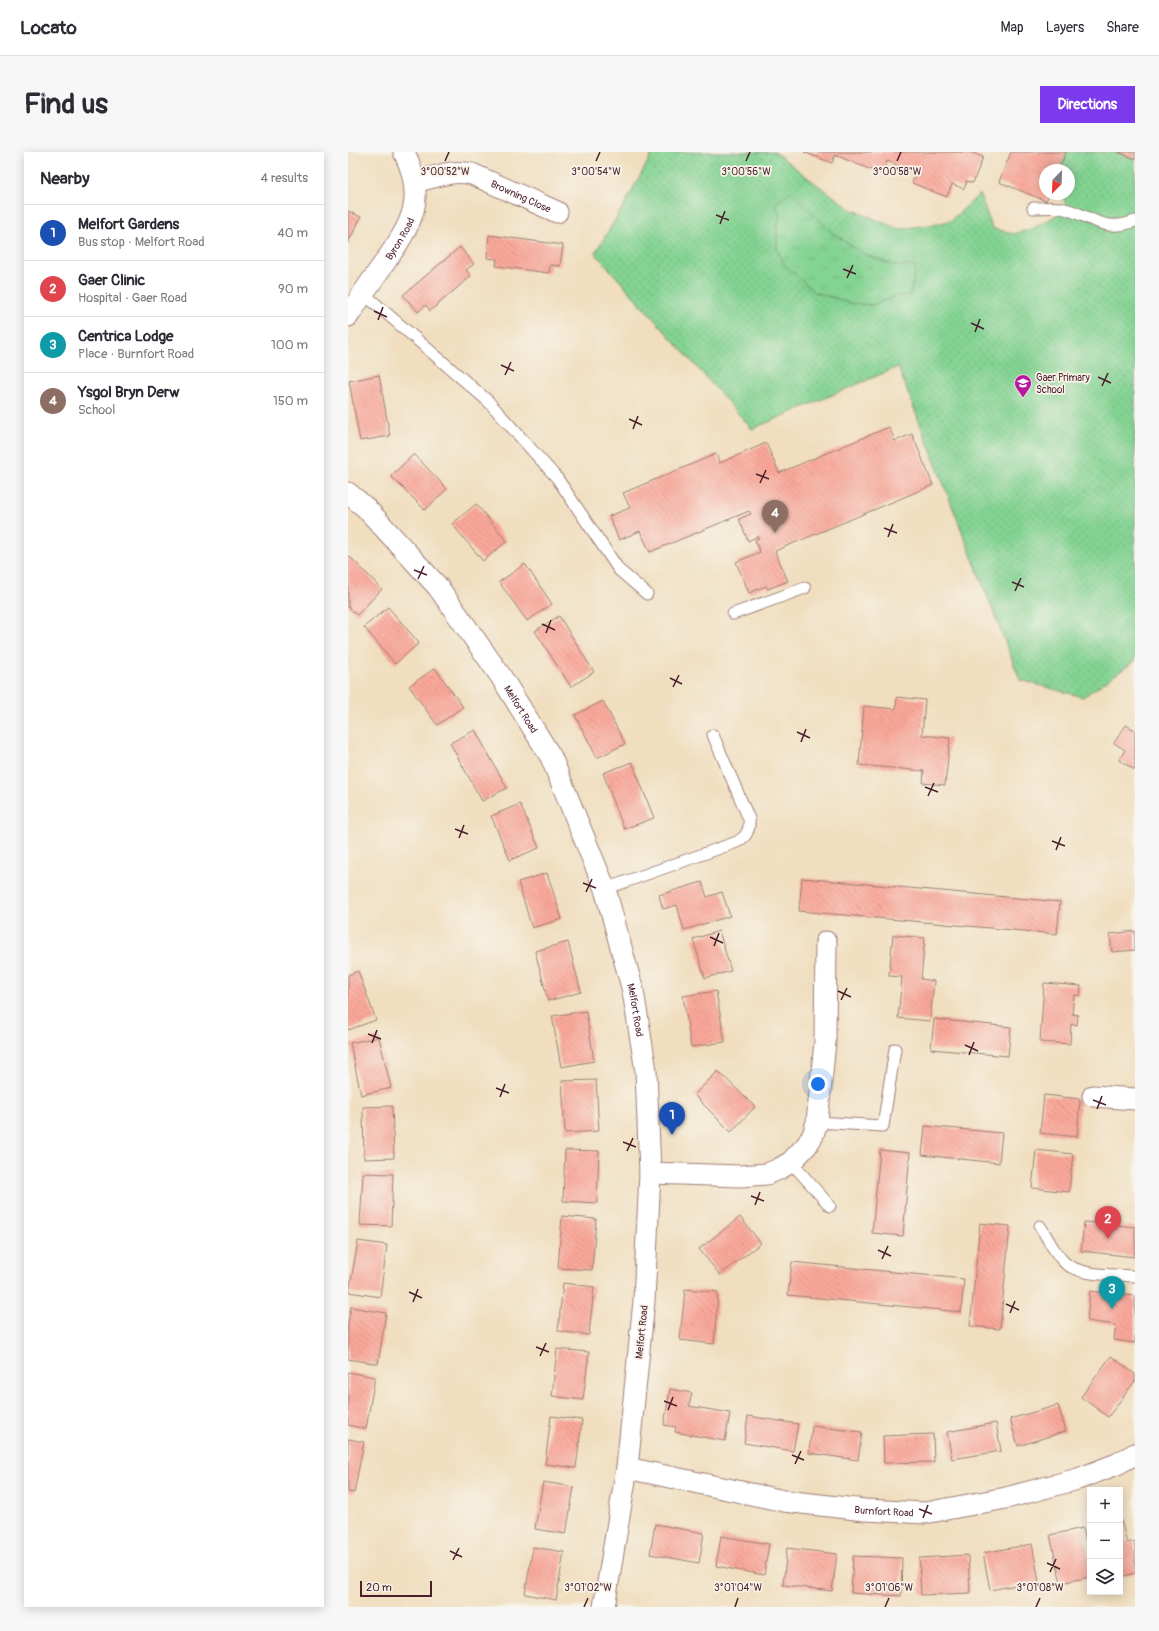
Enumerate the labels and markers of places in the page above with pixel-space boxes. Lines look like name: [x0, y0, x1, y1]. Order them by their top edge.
place label: Gaer Primary School: [1036, 372, 1090, 396]
school or university icon: Gaer Primary School: [1013, 373, 1033, 398]
pin: 4: [762, 500, 788, 533]
pin: 1: [659, 1102, 685, 1135]
pin: 2: [1095, 1206, 1121, 1239]
pin: 3: [1099, 1276, 1125, 1309]

